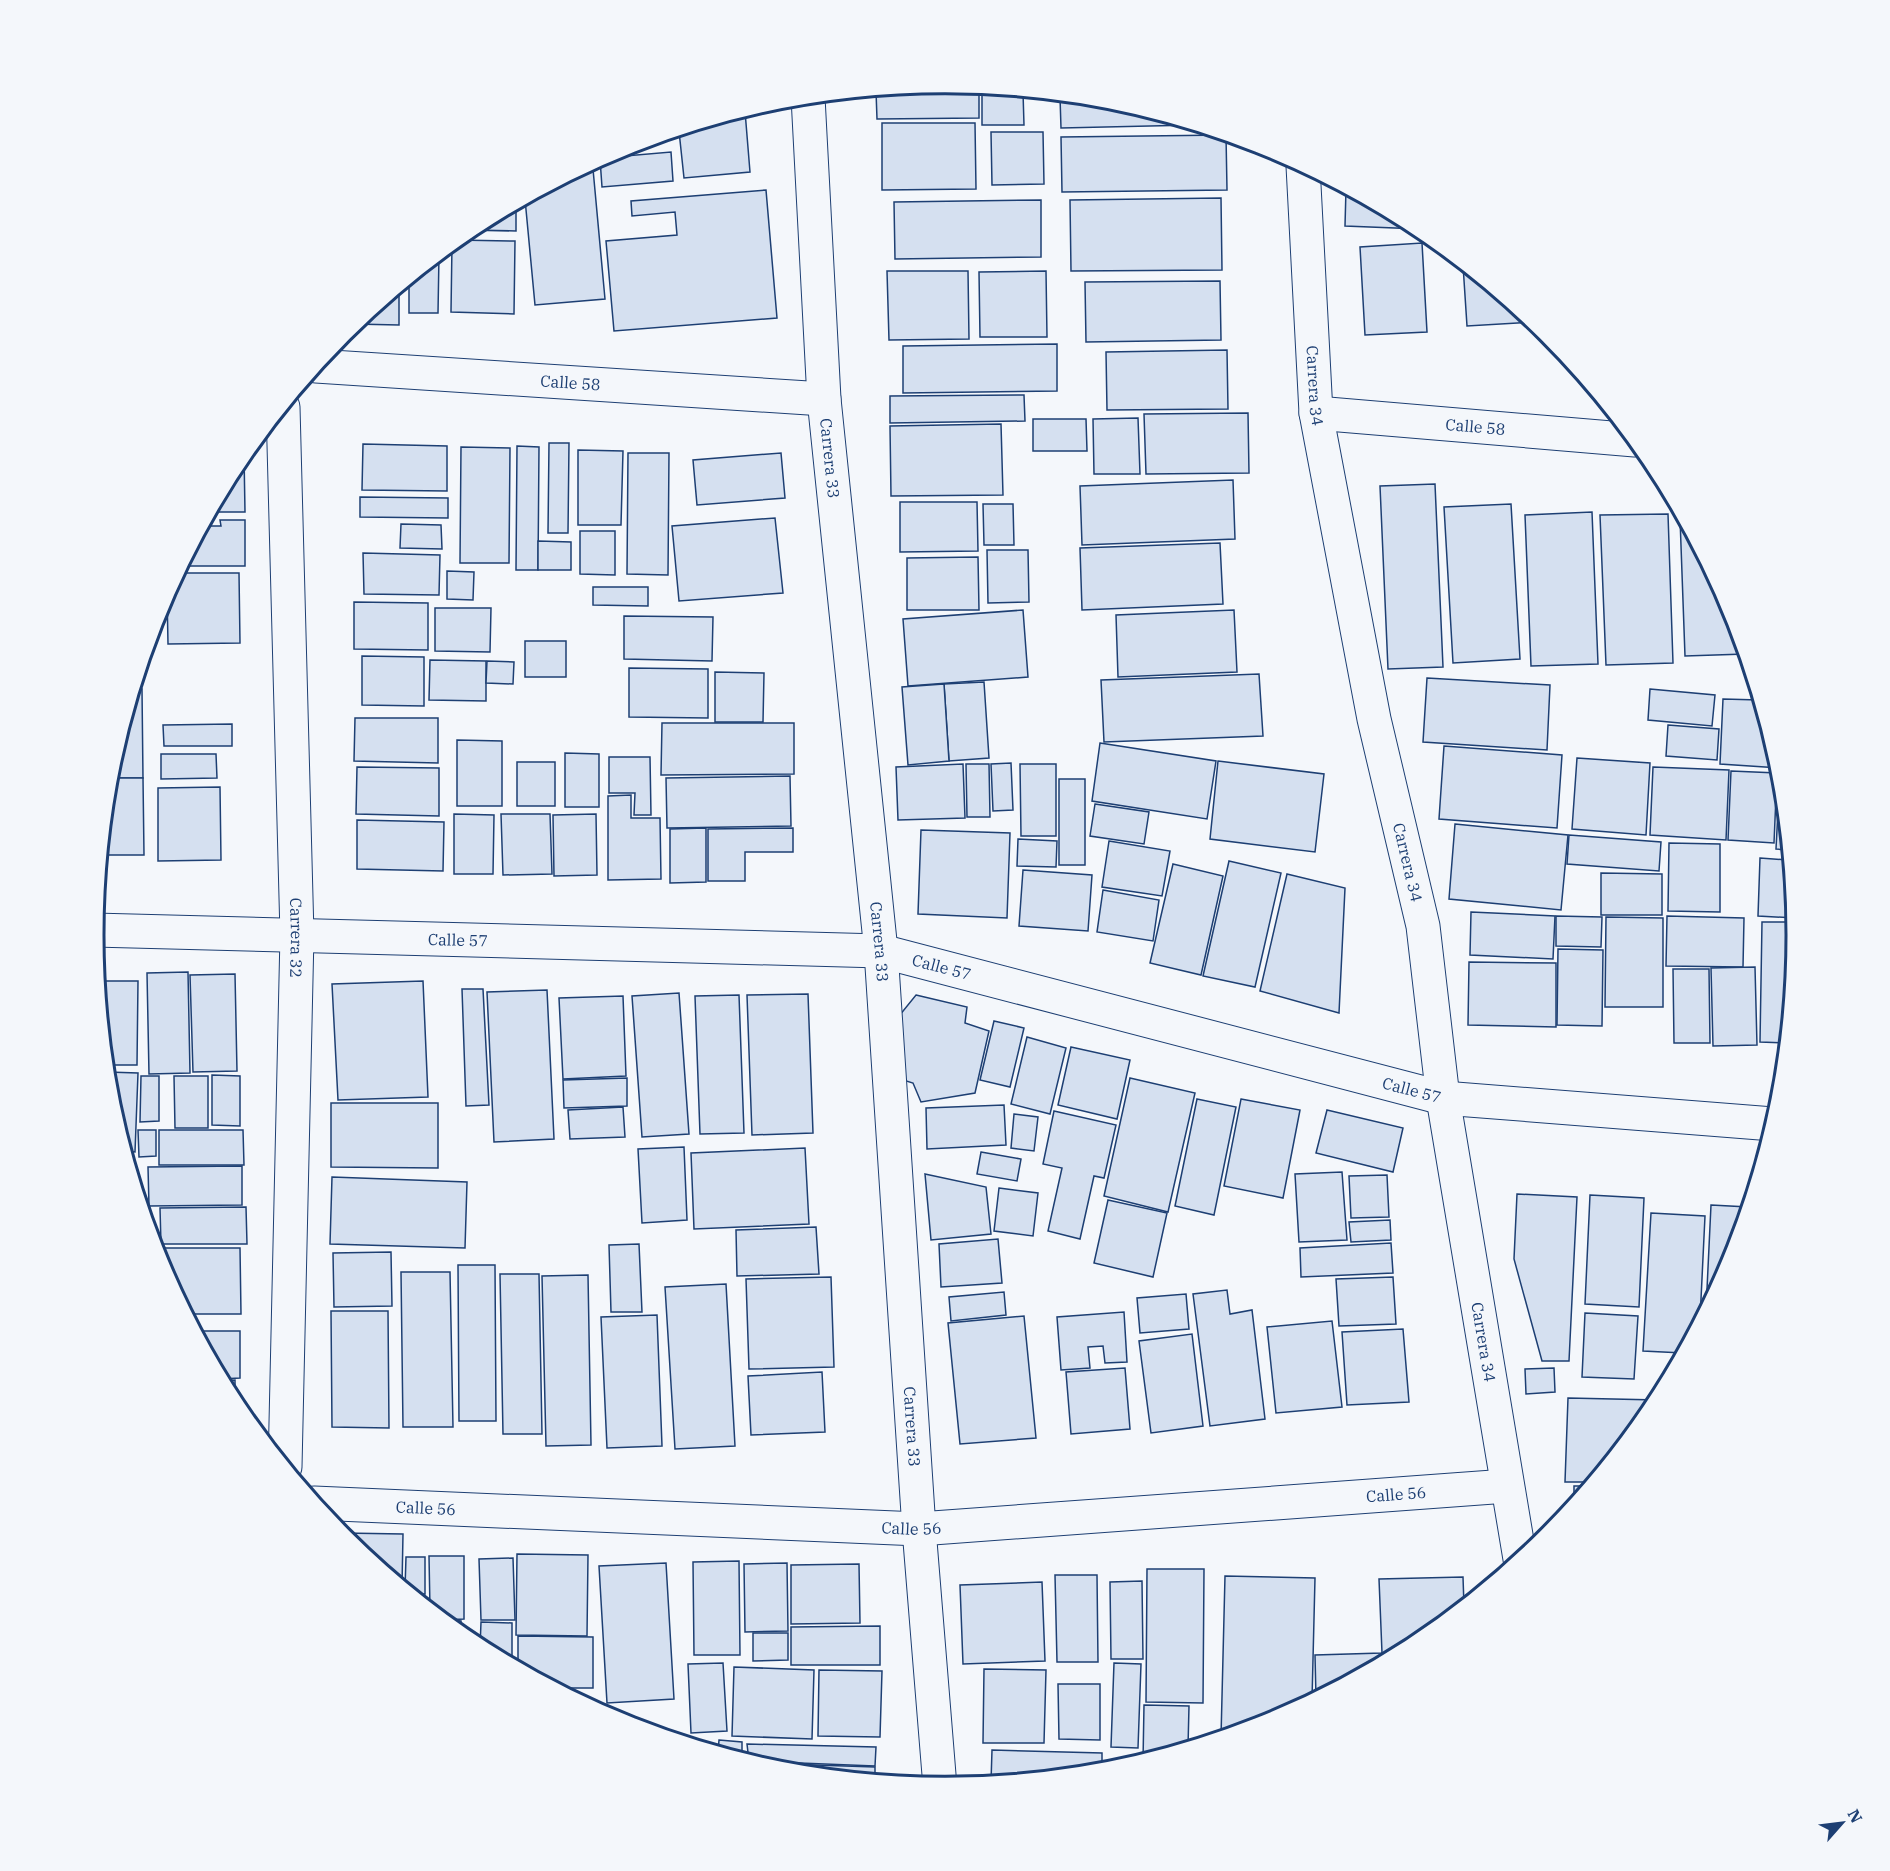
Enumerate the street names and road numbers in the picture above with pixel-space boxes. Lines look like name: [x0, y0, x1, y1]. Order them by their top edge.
street label: Carrera 34: [1302, 345, 1328, 428]
street label: Calle 58: [540, 371, 601, 394]
street label: Calle 58: [1445, 414, 1506, 439]
street label: Carrera 33: [816, 417, 844, 499]
street label: Carrera 34: [1389, 821, 1427, 904]
street label: Carrera 32: [286, 897, 307, 978]
street label: Carrera 33: [866, 901, 893, 982]
street label: Calle 57: [428, 929, 488, 951]
street label: Calle 57: [910, 950, 973, 984]
street label: Calle 57: [1380, 1073, 1443, 1107]
street label: Carrera 34: [1467, 1301, 1500, 1383]
street label: Carrera 33: [900, 1386, 925, 1467]
street label: Calle 56: [1365, 1482, 1427, 1506]
street label: Calle 56: [395, 1497, 456, 1519]
street label: Calle 56: [881, 1517, 942, 1539]

